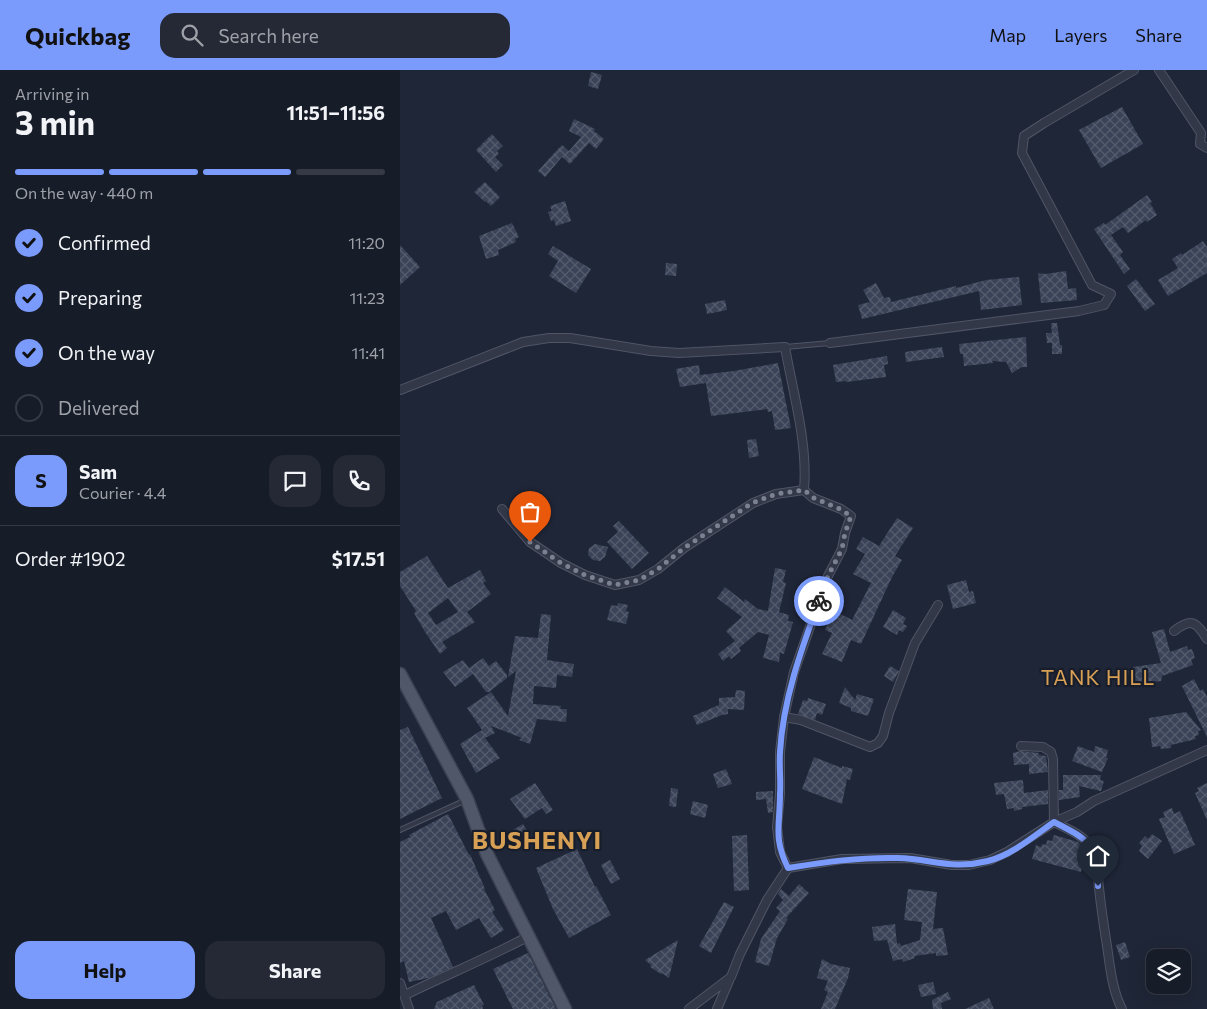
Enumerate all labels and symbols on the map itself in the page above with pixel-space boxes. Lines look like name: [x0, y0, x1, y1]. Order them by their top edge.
pin: [509, 491, 551, 542]
courier: [794, 576, 844, 626]
district label: TANK HILL: [1041, 664, 1155, 689]
district label: BUSHENYI: [472, 825, 602, 854]
pin: [1077, 835, 1119, 886]

